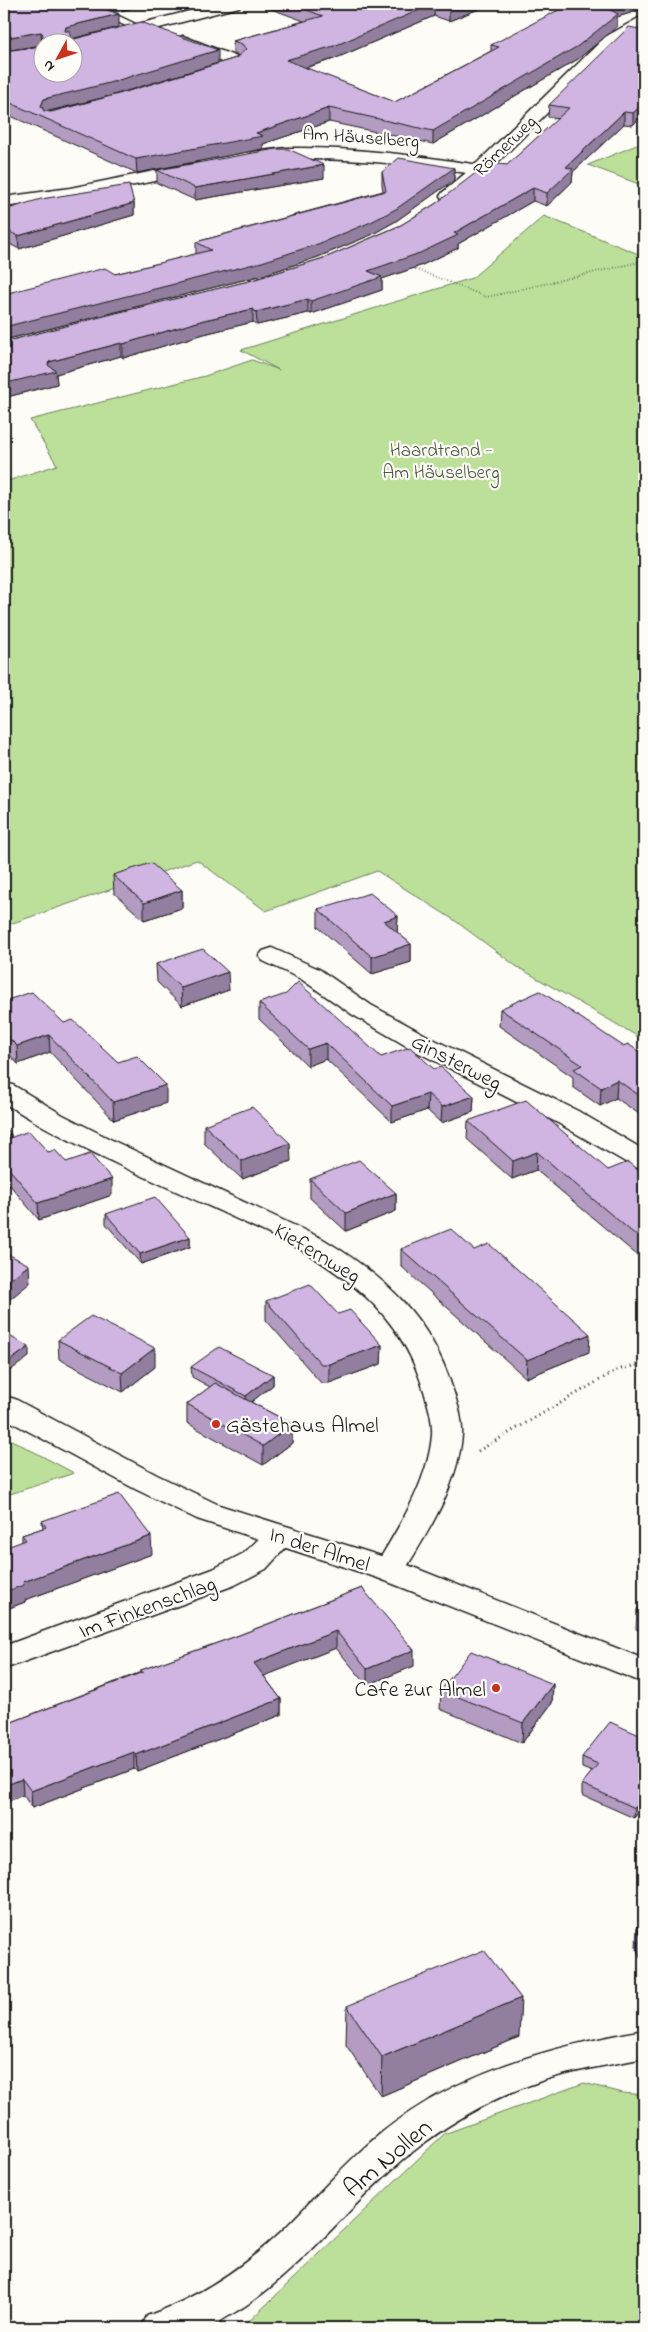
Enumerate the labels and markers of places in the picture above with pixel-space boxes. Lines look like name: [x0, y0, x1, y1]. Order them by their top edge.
place label: Gästehaus Almel: [226, 1411, 379, 1443]
marker: Gästehaus Almel: [210, 1418, 222, 1430]
place label: Cafe zur Almel: [355, 1675, 486, 1707]
marker: Cafe zur Almel: [490, 1682, 502, 1694]

